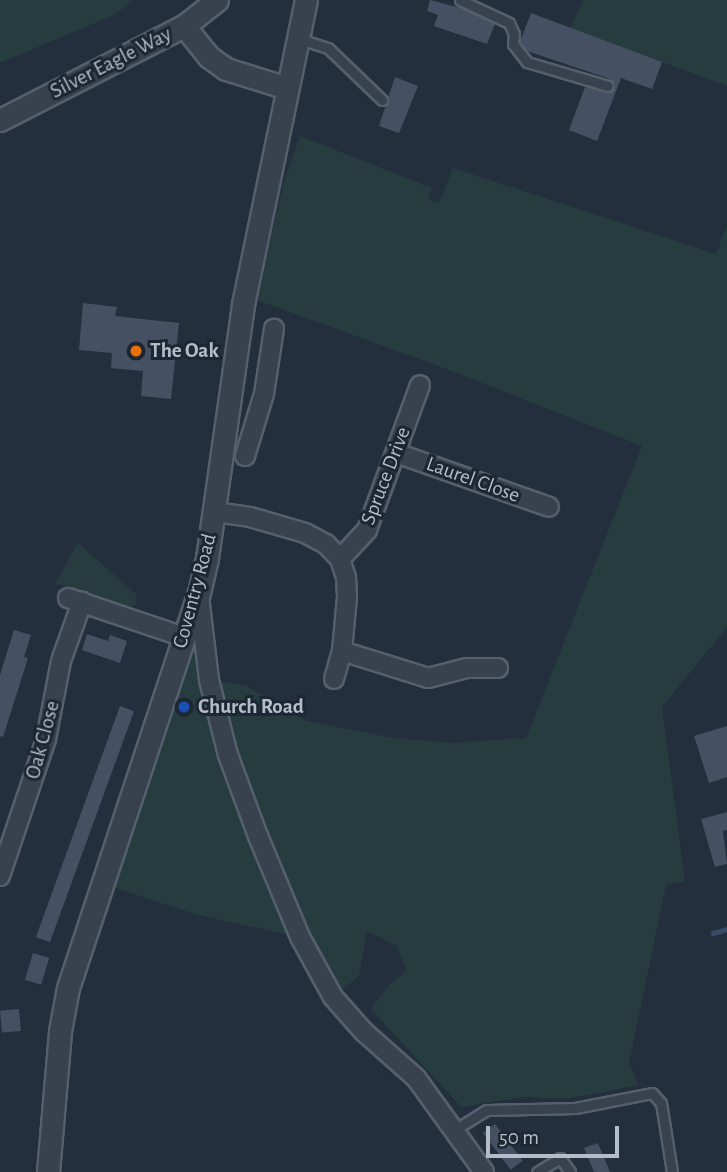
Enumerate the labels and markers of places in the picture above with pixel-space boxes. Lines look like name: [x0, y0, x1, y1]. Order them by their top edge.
place label: The Oak: [150, 338, 219, 364]
marker: The Oak: [128, 343, 144, 359]
place label: Church Road: [198, 694, 304, 720]
marker: Church Road: [176, 699, 192, 715]

